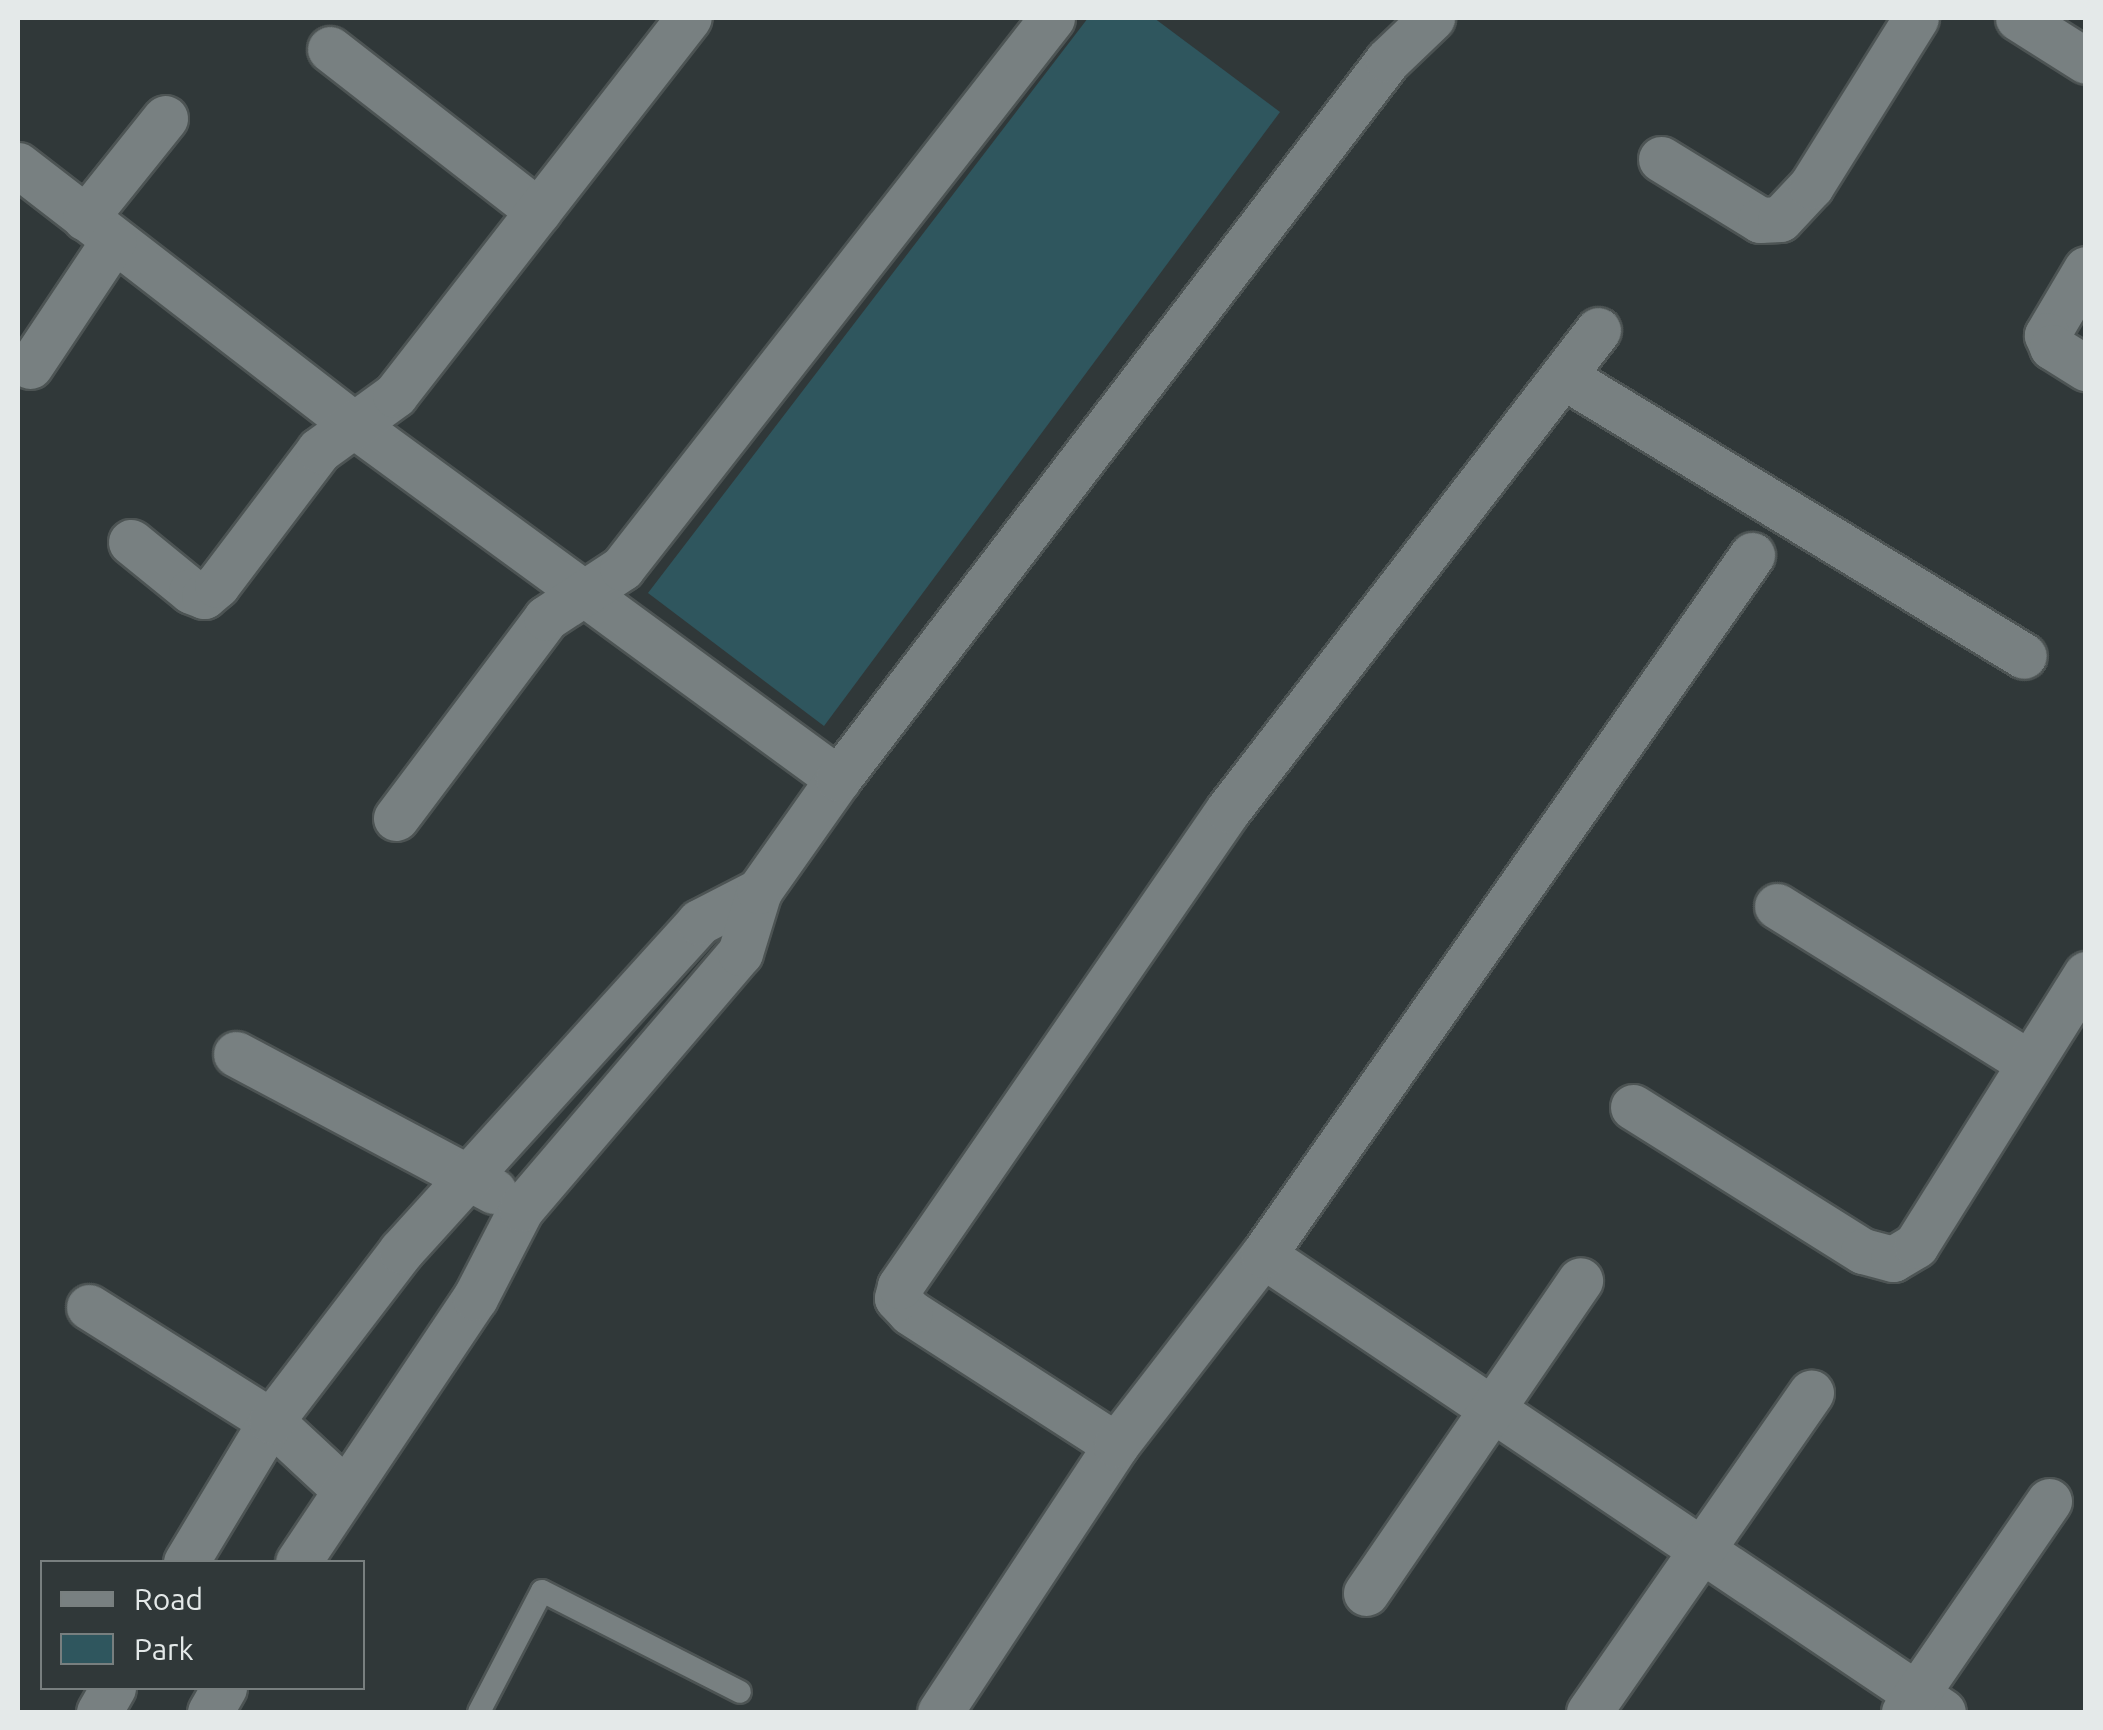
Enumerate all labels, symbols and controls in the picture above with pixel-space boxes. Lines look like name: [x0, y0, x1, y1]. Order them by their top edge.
legend: [40, 1560, 365, 1690]
text: Road: [134, 1582, 203, 1616]
text: Park: [134, 1632, 194, 1666]

